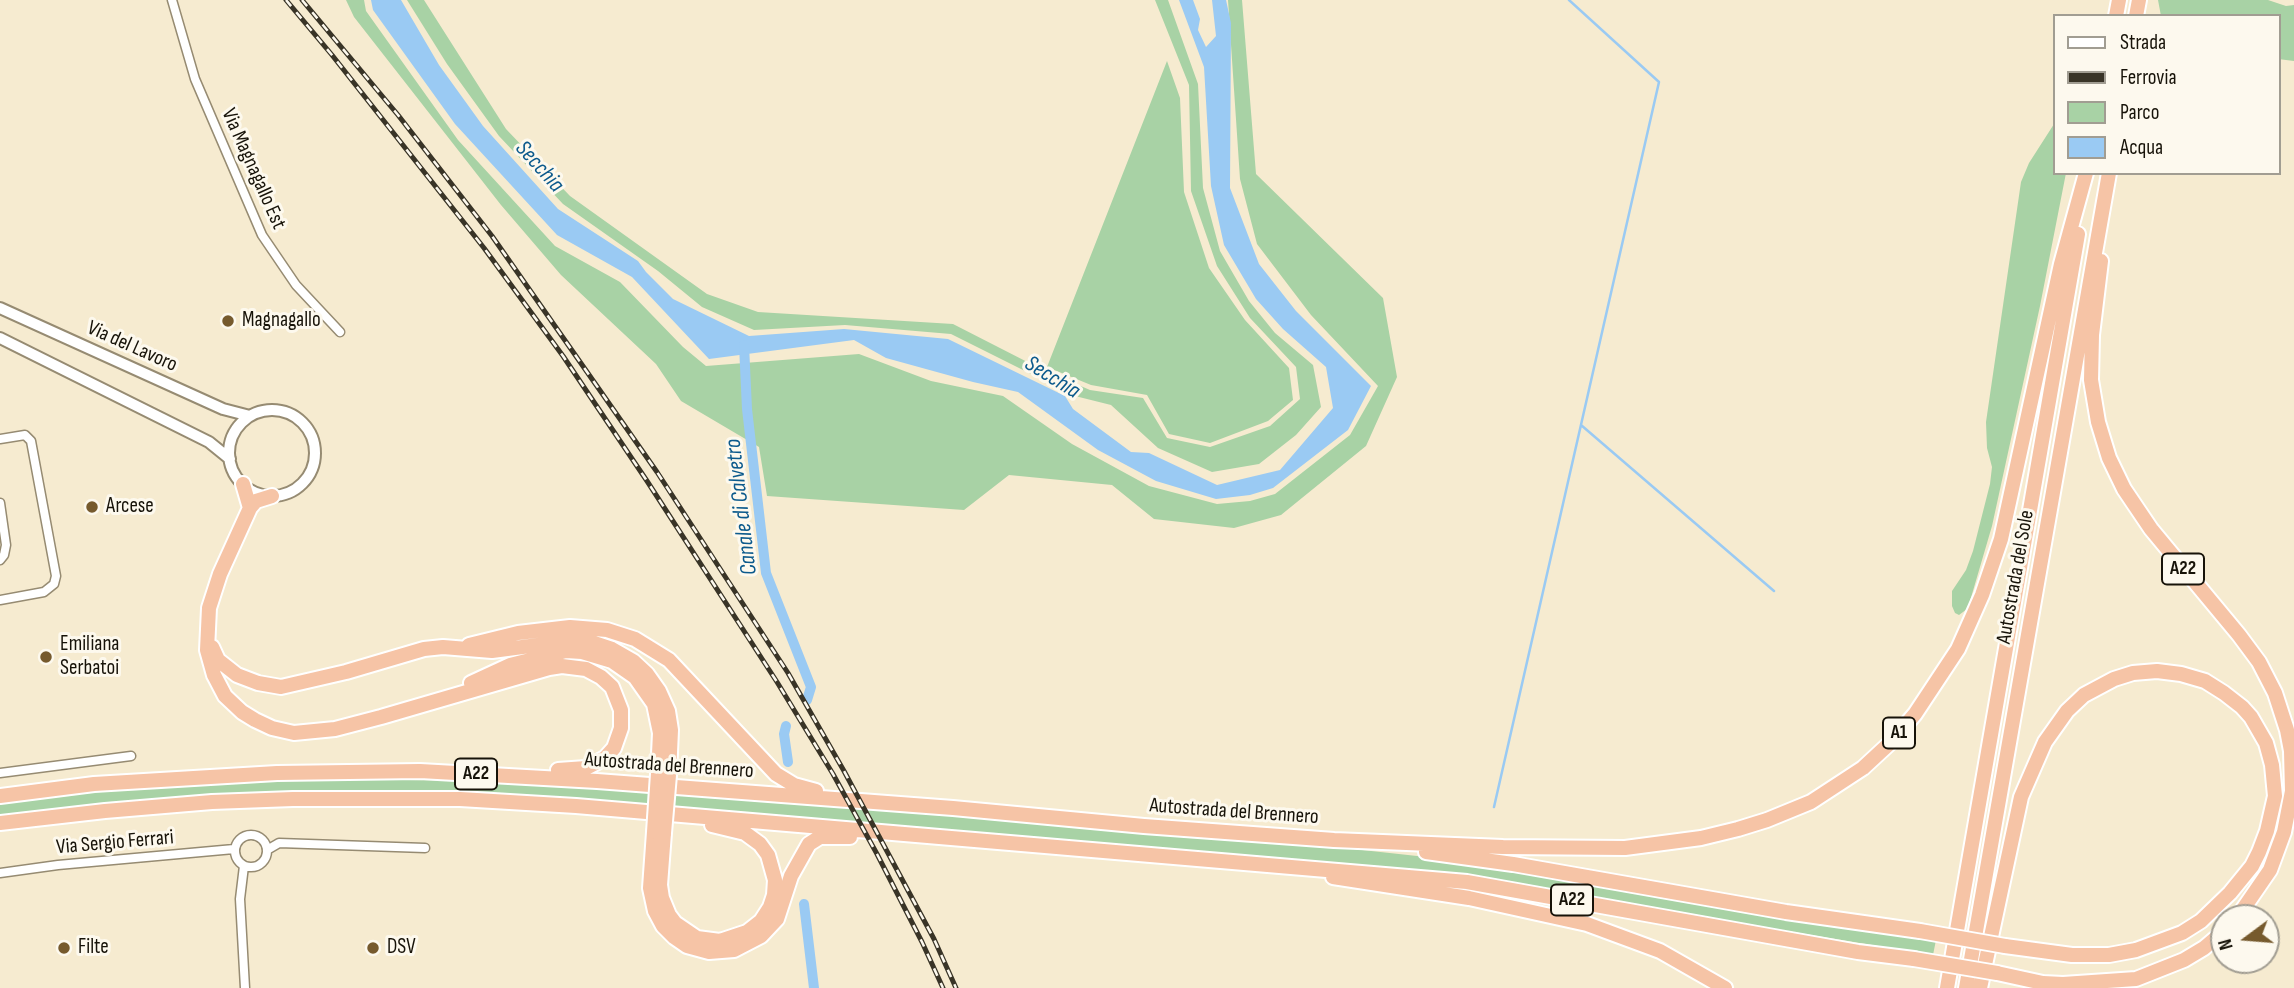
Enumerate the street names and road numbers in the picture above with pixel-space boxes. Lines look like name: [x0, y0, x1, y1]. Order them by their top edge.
street label: Via Magnagallo Est: [215, 105, 291, 233]
street label: Via del Lavoro: [83, 316, 181, 378]
street label: Autostrada del Sole: [1992, 508, 2040, 646]
road number: A22: [2162, 554, 2204, 584]
road number: A1: [1883, 718, 1915, 748]
street label: Autostrada del Brennero: [584, 748, 754, 784]
road number: A22: [455, 758, 497, 790]
street label: Autostrada del Brennero: [1149, 794, 1319, 830]
street label: Via Sergio Ferrari: [55, 825, 175, 861]
road number: A22: [1551, 885, 1593, 916]

